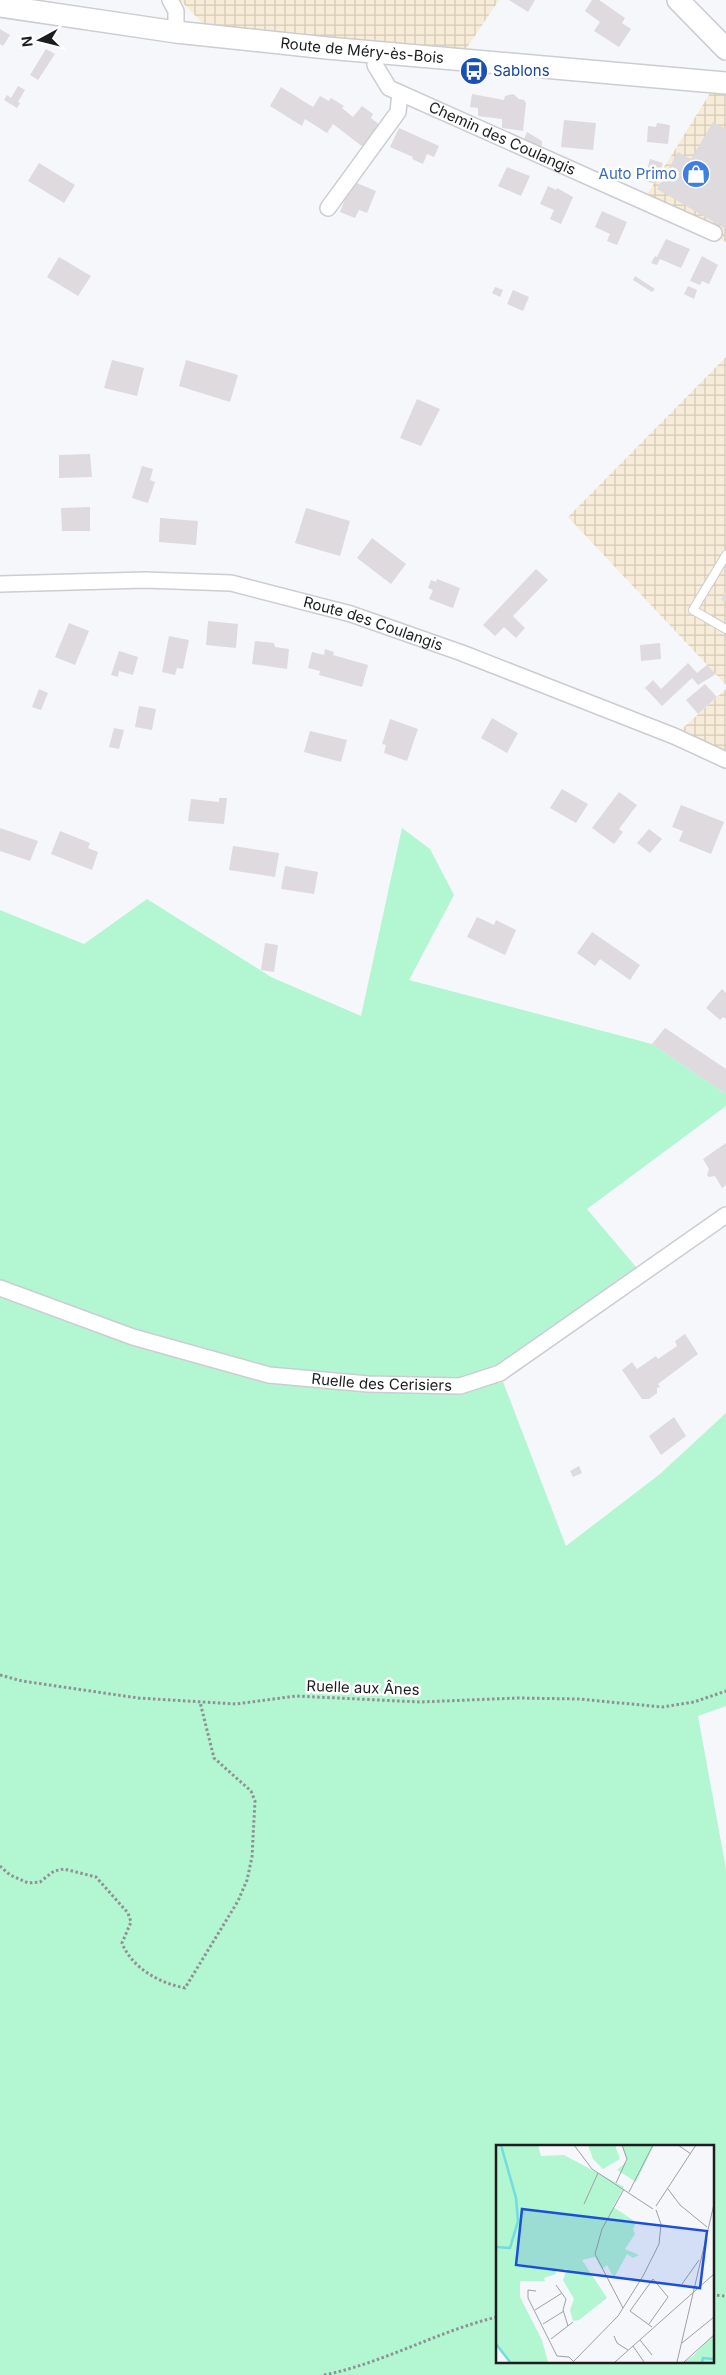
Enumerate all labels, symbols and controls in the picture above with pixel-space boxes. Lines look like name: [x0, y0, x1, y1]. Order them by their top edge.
north arrow: [15, 15, 65, 65]
street label: Route de Méry-ès-Bois: [279, 33, 445, 67]
text: N: [18, 35, 36, 48]
bus stop icon: Sablons: [459, 56, 489, 86]
place label: Sablons: [493, 61, 550, 80]
street label: Chemin des Coulangis: [426, 97, 579, 179]
shop icon: Auto Primo: [681, 159, 711, 189]
place label: Auto Primo: [599, 164, 677, 183]
street label: Route des Coulangis: [301, 592, 446, 655]
street label: Ruelle des Cerisiers: [311, 1369, 452, 1395]
street label: Ruelle aux Ânes: [306, 1676, 420, 1699]
inset map: [496, 2145, 714, 2362]

